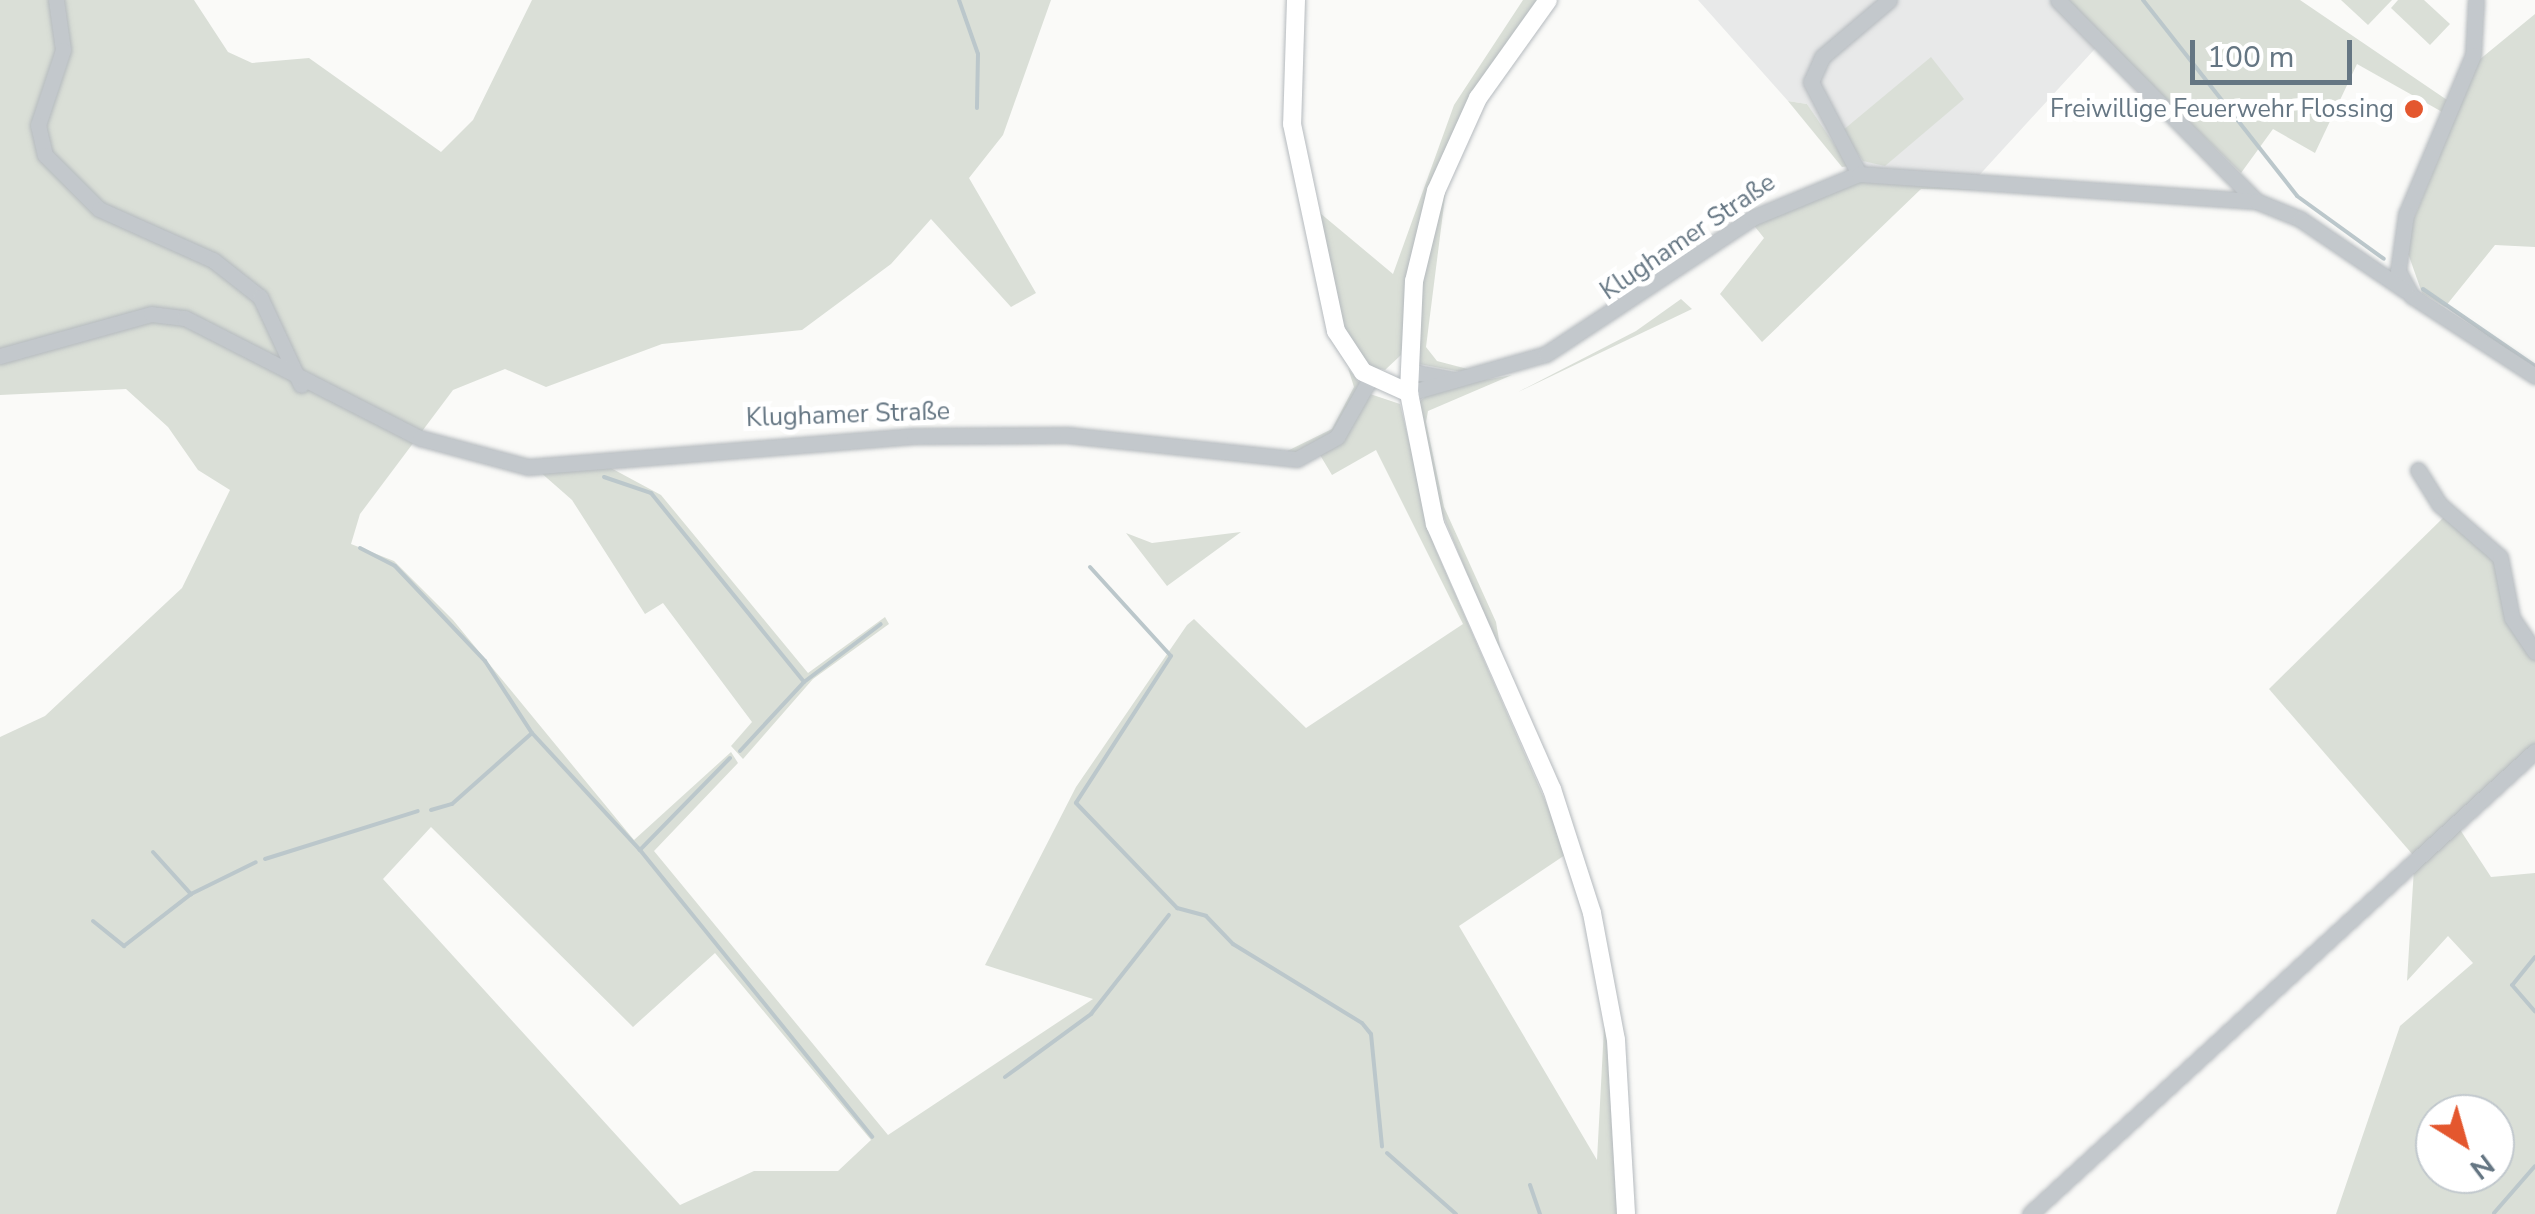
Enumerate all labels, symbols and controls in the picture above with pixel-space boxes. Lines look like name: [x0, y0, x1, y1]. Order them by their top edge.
scale bar: [2195, 20, 2358, 82]
text: 100 m: [2207, 37, 2294, 78]
place label: Freiwillige Feuerwehr Flossing: [2050, 94, 2394, 124]
marker: Freiwillige Feuerwehr Flossing: [2403, 98, 2425, 120]
street label: Klughamer Straße: [1595, 168, 1781, 306]
street label: Klughamer Straße: [746, 396, 950, 434]
north arrow: [2415, 1094, 2515, 1194]
text: N: [2462, 1145, 2502, 1188]

